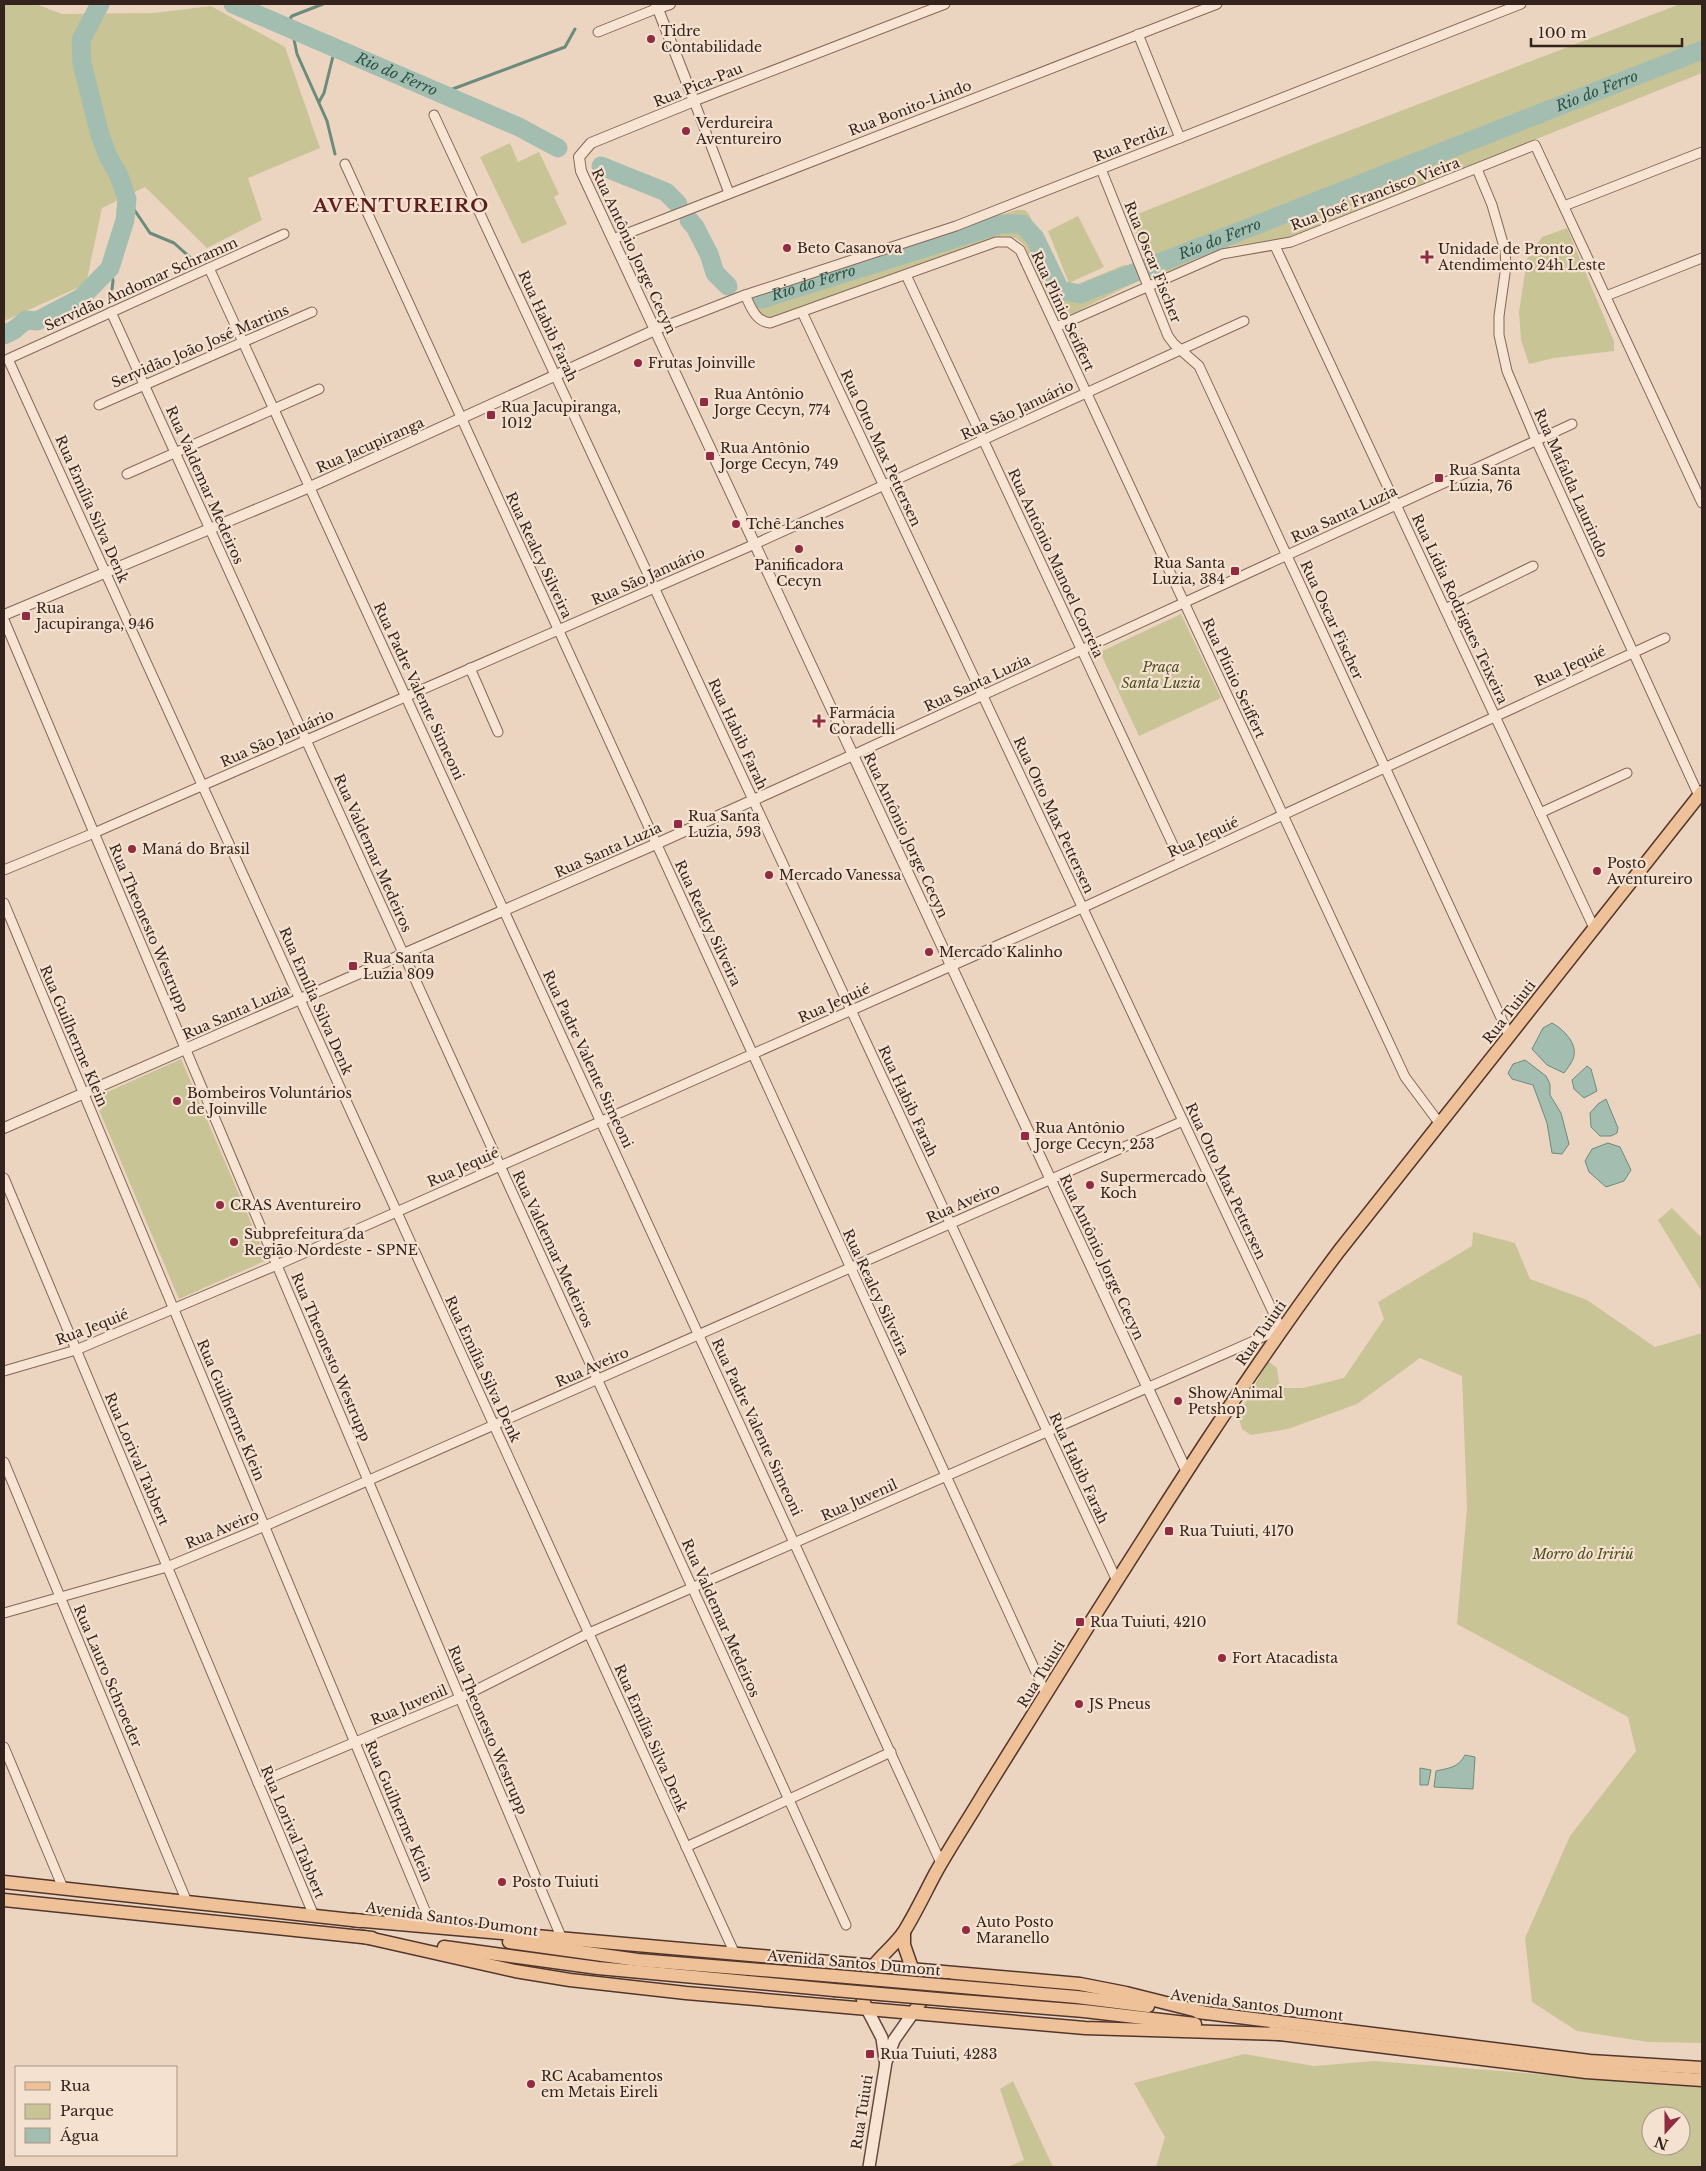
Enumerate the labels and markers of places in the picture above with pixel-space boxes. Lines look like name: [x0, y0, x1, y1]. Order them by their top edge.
place label: Tidre Contabilidade: [661, 22, 762, 56]
marker: Tidre Contabilidade: [645, 33, 657, 45]
place label: Verdureira Aventureiro: [695, 114, 782, 148]
marker: Verdureira Aventureiro: [680, 125, 692, 137]
place label: Beto Casanova: [797, 239, 902, 257]
place label: Unidade de Pronto Atendimento 24h Leste: [1437, 240, 1605, 274]
marker: Beto Casanova: [781, 242, 793, 254]
marker: Unidade de Pronto Atendimento 24h Leste: [1420, 250, 1434, 264]
place label: Frutas Joinville: [648, 354, 756, 372]
marker: Frutas Joinville: [632, 357, 644, 369]
place label: Rua Antônio Jorge Cecyn, 774: [712, 385, 831, 419]
marker: Rua Antônio Jorge Cecyn, 774: [698, 396, 710, 408]
place label: Rua Jacupiranga, 1012: [501, 398, 621, 432]
marker: Rua Jacupiranga, 1012: [485, 409, 497, 421]
place label: Rua Antônio Jorge Cecyn, 749: [718, 439, 838, 473]
marker: Rua Antônio Jorge Cecyn, 749: [704, 450, 716, 462]
place label: Rua Santa Luzia, 76: [1449, 461, 1521, 495]
marker: Rua Santa Luzia, 76: [1433, 472, 1445, 484]
place label: Tchê Lanches: [746, 515, 844, 533]
marker: Tchê Lanches: [730, 518, 742, 530]
marker: Panificadora Cecyn: [793, 543, 805, 555]
place label: Rua Santa Luzia, 384: [1152, 554, 1225, 588]
place label: Panificadora Cecyn: [754, 556, 844, 590]
marker: Rua Santa Luzia, 384: [1229, 565, 1241, 577]
place label: Rua Jacupiranga, 946: [34, 599, 154, 633]
marker: Rua Jacupiranga, 946: [20, 610, 32, 622]
place label: Farmácia Coradelli: [829, 704, 895, 738]
marker: Farmácia Coradelli: [813, 715, 825, 727]
place label: Rua Santa Luzia, 593: [688, 807, 761, 841]
marker: Rua Santa Luzia, 593: [672, 818, 684, 830]
place label: Maná do Brasil: [142, 840, 250, 858]
marker: Maná do Brasil: [126, 843, 138, 855]
place label: Posto Aventureiro: [1606, 854, 1693, 888]
marker: Posto Aventureiro: [1591, 865, 1603, 877]
place label: Mercado Vanessa: [779, 866, 902, 884]
marker: Mercado Vanessa: [763, 869, 775, 881]
place label: Mercado Kalinho: [939, 943, 1063, 961]
marker: Mercado Kalinho: [923, 946, 935, 958]
place label: Rua Santa Luzia 809: [363, 949, 435, 983]
marker: Rua Santa Luzia 809: [347, 960, 359, 972]
place label: Bombeiros Voluntários de Joinville: [187, 1084, 352, 1118]
marker: Bombeiros Voluntários de Joinville: [171, 1095, 183, 1107]
place label: Rua Antônio Jorge Cecyn, 253: [1033, 1119, 1155, 1153]
marker: Rua Antônio Jorge Cecyn, 253: [1019, 1130, 1031, 1142]
place label: Supermercado Koch: [1100, 1168, 1206, 1202]
marker: Supermercado Koch: [1084, 1179, 1096, 1191]
place label: CRAS Aventureiro: [230, 1196, 361, 1214]
marker: CRAS Aventureiro: [214, 1199, 226, 1211]
place label: Subprefeitura da Região Nordeste - SPNE: [244, 1225, 418, 1259]
marker: Subprefeitura da Região Nordeste - SPNE: [228, 1236, 240, 1248]
place label: Show Animal Petshop: [1188, 1384, 1284, 1418]
marker: Show Animal Petshop: [1172, 1395, 1184, 1407]
place label: Rua Tuiuti, 4170: [1179, 1522, 1294, 1540]
marker: Rua Tuiuti, 4170: [1163, 1525, 1175, 1537]
place label: Rua Tuiuti, 4210: [1090, 1613, 1207, 1631]
marker: Rua Tuiuti, 4210: [1074, 1616, 1086, 1628]
place label: Fort Atacadista: [1232, 1649, 1338, 1667]
marker: Fort Atacadista: [1216, 1652, 1228, 1664]
place label: JS Pneus: [1087, 1695, 1151, 1713]
marker: JS Pneus: [1073, 1698, 1085, 1710]
place label: Posto Tuiuti: [512, 1873, 599, 1891]
marker: Posto Tuiuti: [496, 1876, 508, 1888]
place label: Auto Posto Maranello: [975, 1913, 1054, 1947]
marker: Auto Posto Maranello: [960, 1924, 972, 1936]
place label: Rua Tuiuti, 4283: [880, 2045, 997, 2063]
marker: Rua Tuiuti, 4283: [864, 2048, 876, 2060]
place label: RC Acabamentos em Metais Eireli: [541, 2067, 663, 2101]
marker: RC Acabamentos em Metais Eireli: [525, 2078, 537, 2090]

